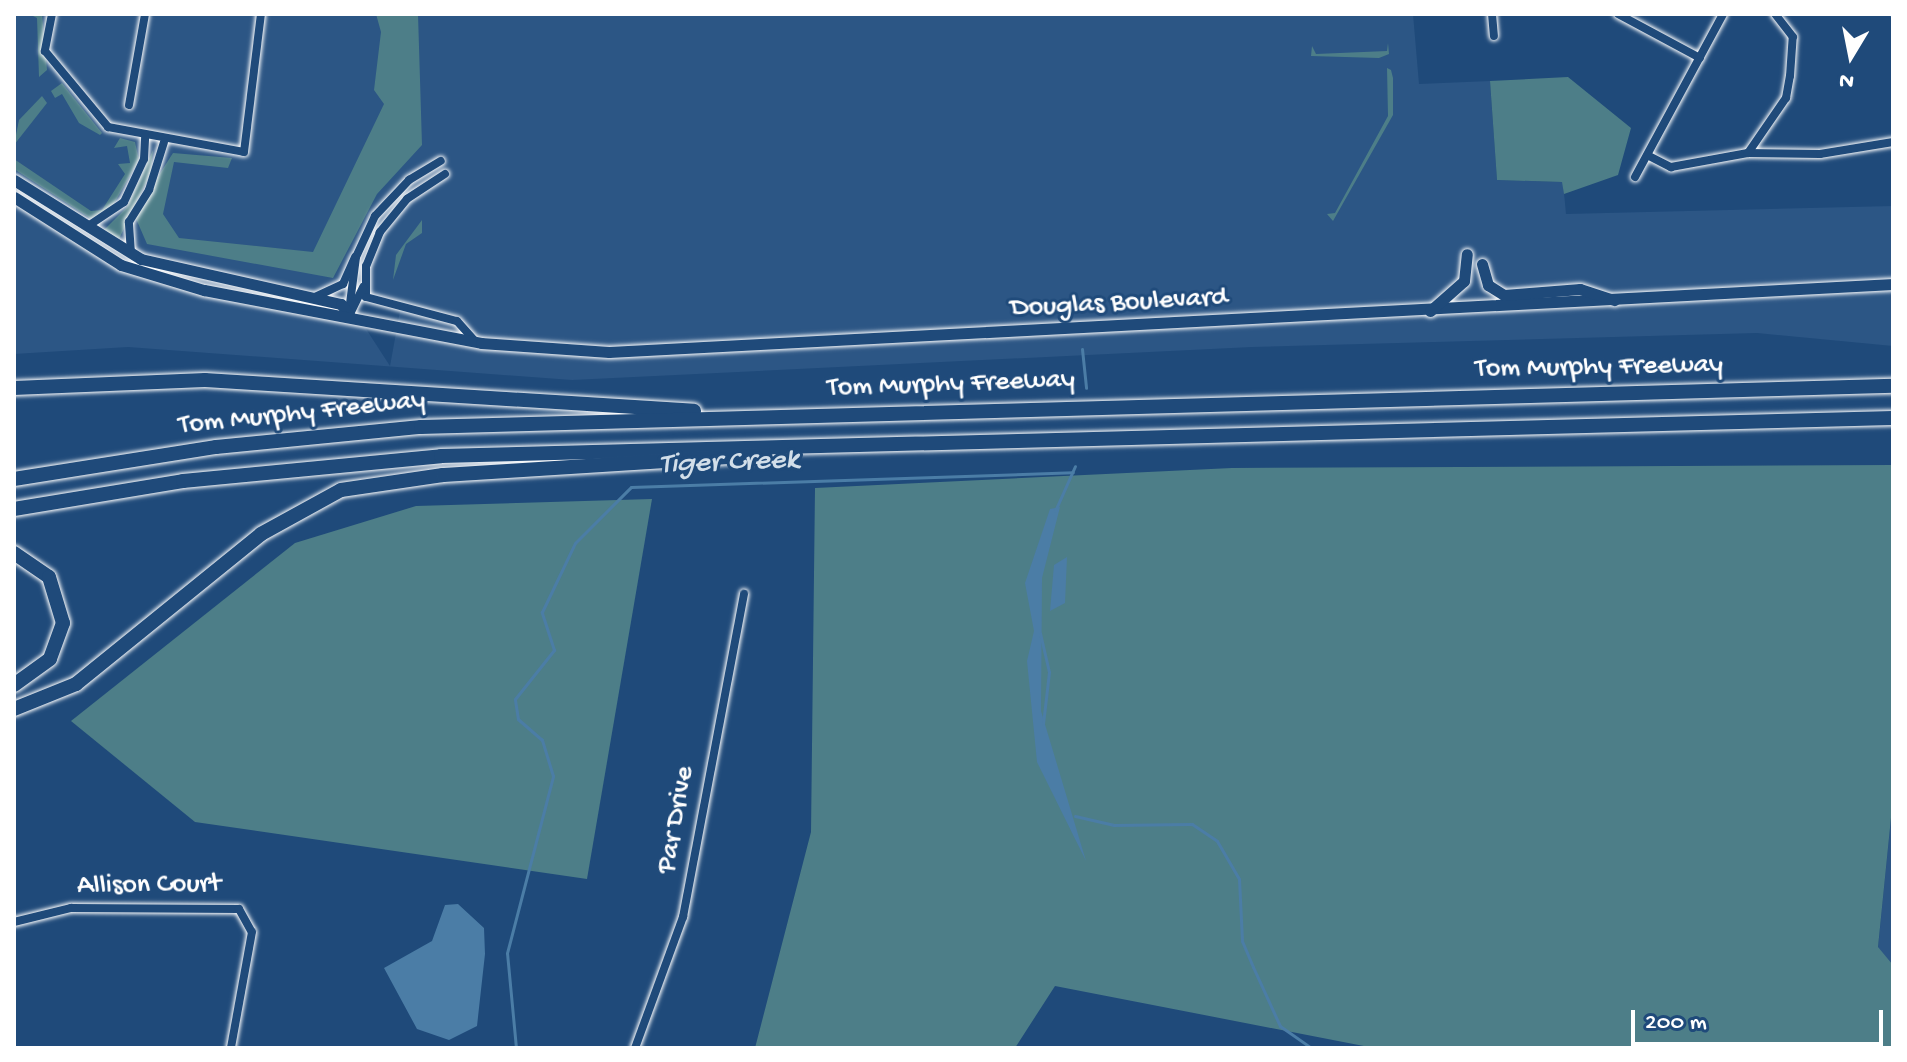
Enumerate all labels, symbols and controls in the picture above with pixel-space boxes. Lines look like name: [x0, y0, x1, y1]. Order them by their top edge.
north arrow: [1811, 16, 1891, 96]
text: N: [1837, 66, 1856, 94]
street label: Douglas Boulevard: [1010, 282, 1228, 326]
street label: Tom Murphy Freeway: [1475, 349, 1723, 387]
street label: Tom Murphy Freeway: [827, 364, 1075, 406]
street label: Tom Murphy Freeway: [177, 384, 427, 444]
water label: Tiger Creek: [659, 444, 799, 484]
street label: Par Drive: [651, 764, 703, 876]
street label: Allison Court: [77, 868, 221, 904]
scale bar: [1635, 994, 1887, 1044]
text: 200 m: [1645, 1009, 1707, 1038]

